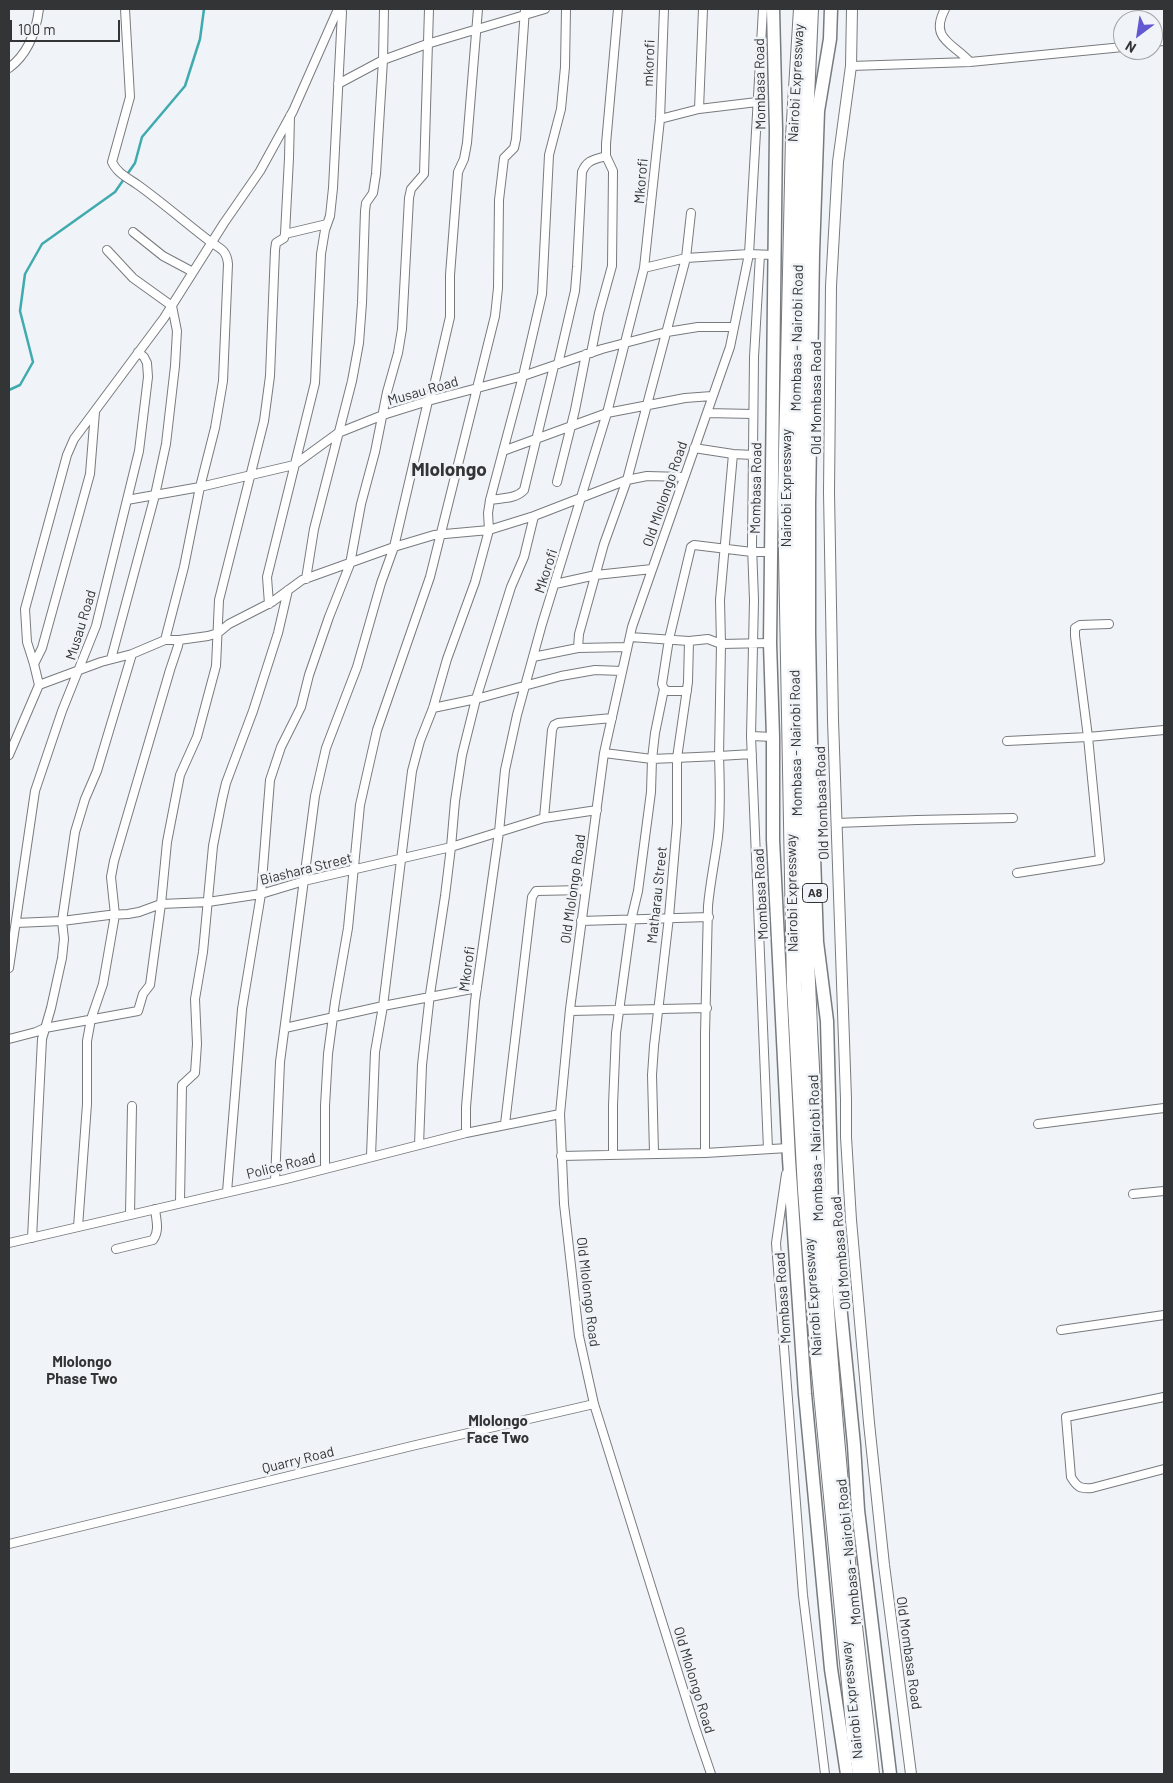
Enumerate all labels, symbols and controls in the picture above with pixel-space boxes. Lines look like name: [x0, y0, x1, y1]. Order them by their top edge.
scale bar: [12, 10, 122, 42]
north arrow: [1113, 10, 1163, 60]
text: 100 m: [18, 20, 56, 38]
street label: Nairobi Expressway: [785, 23, 807, 143]
street label: Mombasa Road: [751, 38, 769, 130]
text: N: [1122, 38, 1139, 57]
street label: mkorofi: [640, 39, 658, 87]
street label: Mkorofi: [631, 158, 651, 204]
street label: Mombasa - Nairobi Road: [787, 264, 807, 412]
street label: Old Mombasa Road: [808, 341, 824, 455]
street label: Musau Road: [386, 373, 460, 409]
street label: Nairobi Expressway: [778, 429, 794, 547]
street label: Old Mlolongo Road: [639, 439, 691, 549]
street label: Mombasa Road: [747, 442, 765, 534]
district label: Mlolongo: [411, 459, 487, 481]
street label: Mkorofi: [531, 547, 561, 595]
street label: Musau Road: [62, 588, 100, 662]
street label: Mombasa - Nairobi Road: [786, 669, 806, 817]
street label: Old Mombasa Road: [812, 746, 832, 860]
street label: Old Mlolongo Road: [557, 833, 589, 945]
street label: Nairobi Expressway: [783, 834, 801, 952]
street label: Matharau Street: [644, 846, 670, 944]
street label: Mombasa Road: [750, 848, 772, 940]
street label: Biashara Street: [258, 849, 354, 889]
road number: A8: [802, 884, 828, 902]
street label: Mkorofi: [456, 945, 478, 993]
street label: Mombasa - Nairobi Road: [805, 1074, 827, 1222]
street label: Police Road: [245, 1149, 317, 1183]
street label: Old Mombasa Road: [828, 1195, 854, 1311]
street label: Old Mlolongo Road: [573, 1236, 603, 1348]
street label: Nairobi Expressway: [800, 1237, 826, 1357]
street label: Mombasa Road: [771, 1252, 795, 1344]
district label: Mlolongo Phase Two: [46, 1353, 118, 1388]
district label: Mlolongo Face Two: [467, 1412, 529, 1447]
street label: Quarry Road: [260, 1443, 336, 1477]
street label: Mombasa - Nairobi Road: [833, 1478, 865, 1626]
street label: Old Mombasa Road: [893, 1595, 925, 1711]
street label: Old Mlolongo Road: [670, 1625, 718, 1735]
street label: Nairobi Expressway: [837, 1640, 867, 1760]

